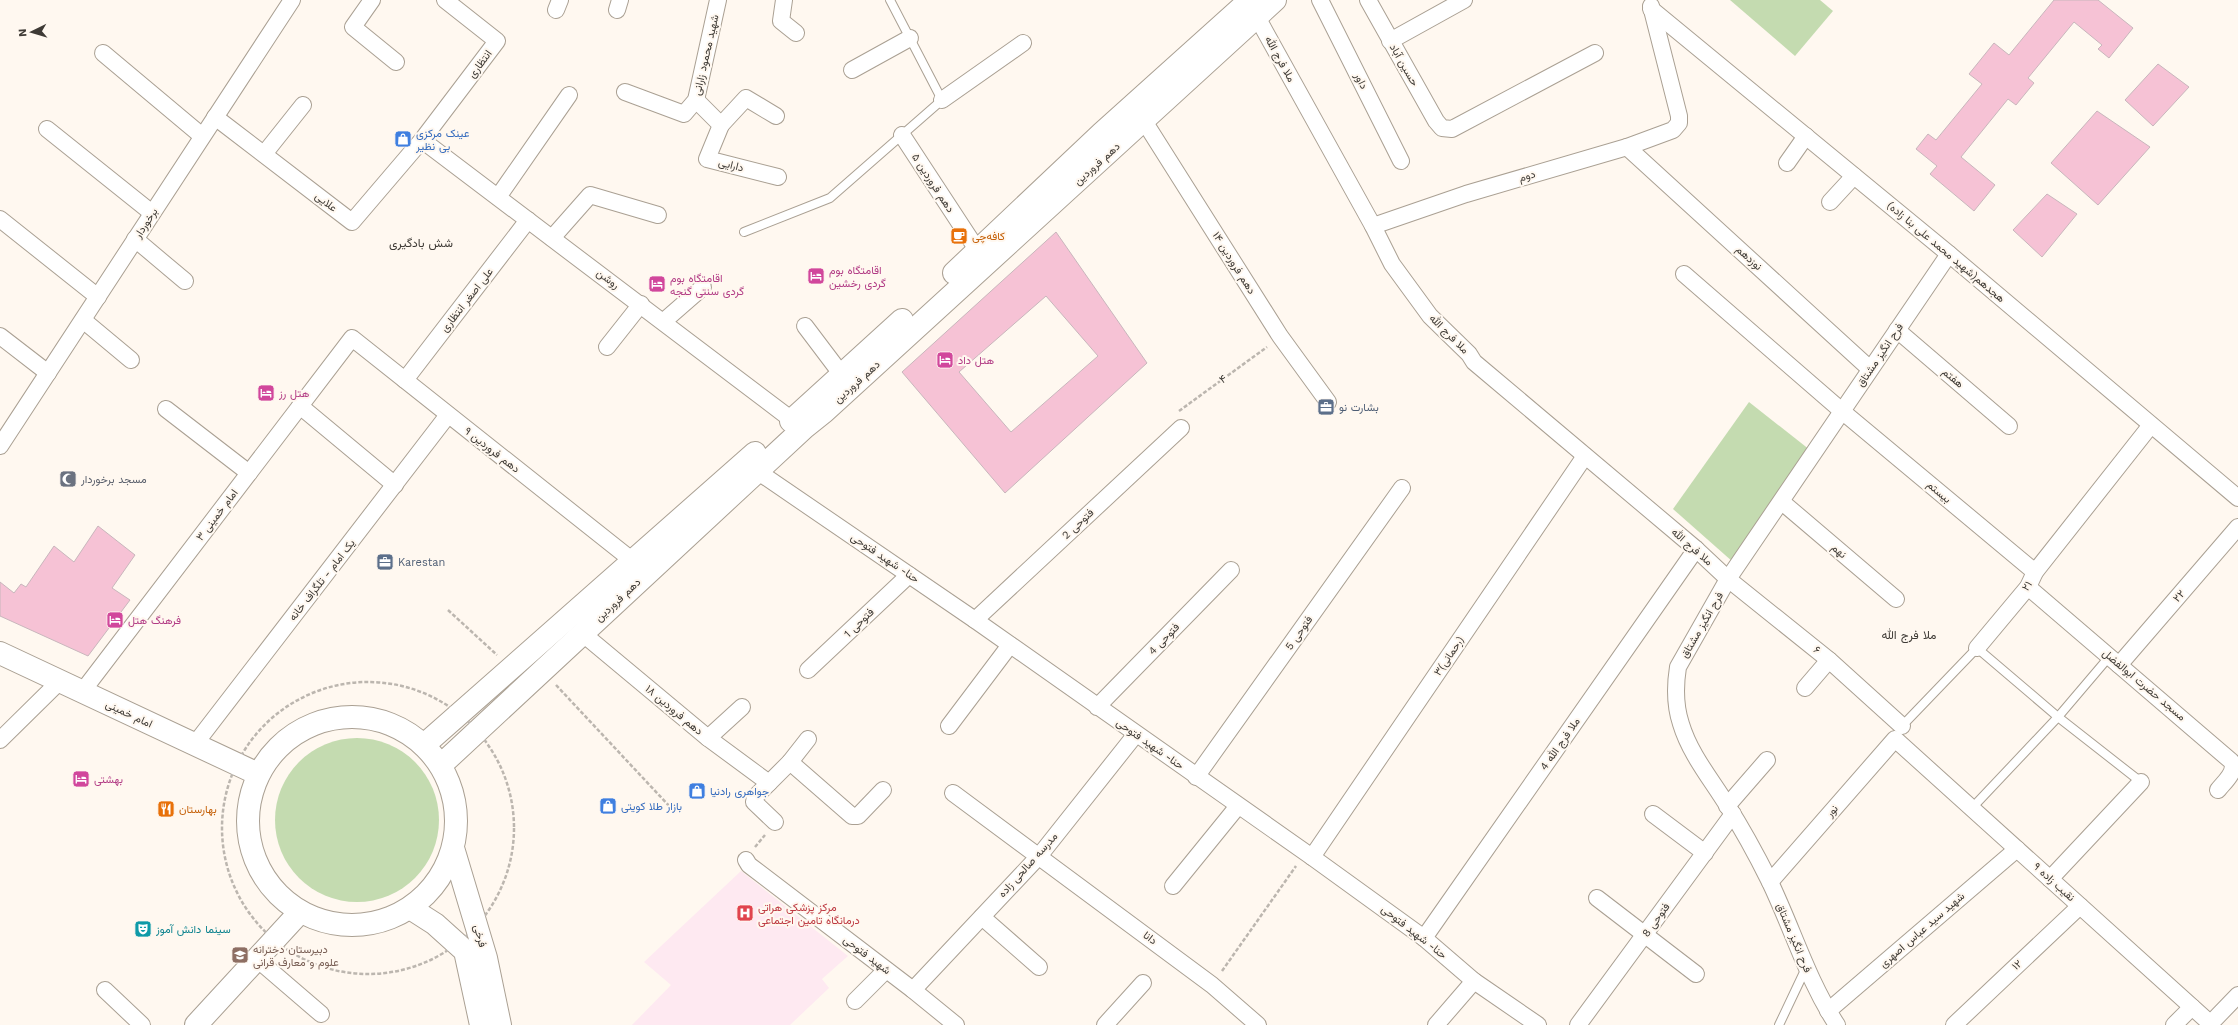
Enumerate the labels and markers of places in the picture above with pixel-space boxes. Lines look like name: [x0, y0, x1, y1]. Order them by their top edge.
place label: عینک مرکزی بی نظیر: [415, 127, 470, 153]
shop icon: عینک مرکزی بی نظیر: [393, 129, 413, 149]
cafe icon: کافه‌چی: [949, 226, 969, 246]
place label: کافه‌چی: [972, 230, 1005, 244]
place label: اقامتگاه بوم گردی رخشین: [829, 264, 886, 290]
hotel icon: اقامتگاه بوم گردی رخشین: [806, 266, 826, 286]
place label: اقامتگاه بوم گردی سنتی گنجه: [670, 272, 744, 298]
hotel icon: اقامتگاه بوم گردی سنتی گنجه: [647, 274, 667, 294]
hotel icon: هتل داد: [935, 350, 955, 370]
place label: هتل داد: [958, 354, 994, 367]
hotel icon: هتل رز: [256, 383, 276, 403]
place label: هتل رز: [278, 387, 310, 400]
office icon: بشارت نو: [1316, 397, 1336, 417]
place label: بشارت نو: [1339, 401, 1379, 414]
mosque icon: مسجد برخوردار: [58, 469, 78, 489]
place label: مسجد برخوردار: [80, 473, 147, 486]
office icon: Karestan: [375, 552, 395, 572]
place label: Karestan: [398, 556, 445, 569]
hotel icon: فرهنگ هتل: [105, 610, 125, 630]
place label: فرهنگ هتل: [128, 614, 181, 627]
hotel icon: بهشتی: [71, 769, 91, 789]
place label: بهشتی: [94, 773, 123, 786]
shop icon: جواهری رادنیا: [687, 781, 707, 801]
place label: جواهری رادنیا: [710, 785, 769, 798]
shop icon: بازار طلا کویتی: [598, 796, 618, 816]
restaurant icon: بهارستان: [156, 799, 176, 819]
place label: بازار طلا کویتی: [621, 800, 682, 813]
place label: بهارستان: [179, 803, 217, 816]
place label: مرکز پزشکی هراتی درمانگاه تامین اجتماعی: [758, 901, 860, 927]
hospital icon: مرکز پزشکی هراتی درمانگاه تامین اجتماعی: [735, 903, 755, 923]
theatre icon: سینما دانش آموز: [133, 919, 153, 939]
place label: سینما دانش آموز: [155, 923, 231, 936]
place label: دبیرستان دخترانه علوم و معارف قرانی: [253, 943, 339, 970]
school or university icon: دبیرستان دخترانه علوم و معارف قرانی: [230, 945, 250, 965]

